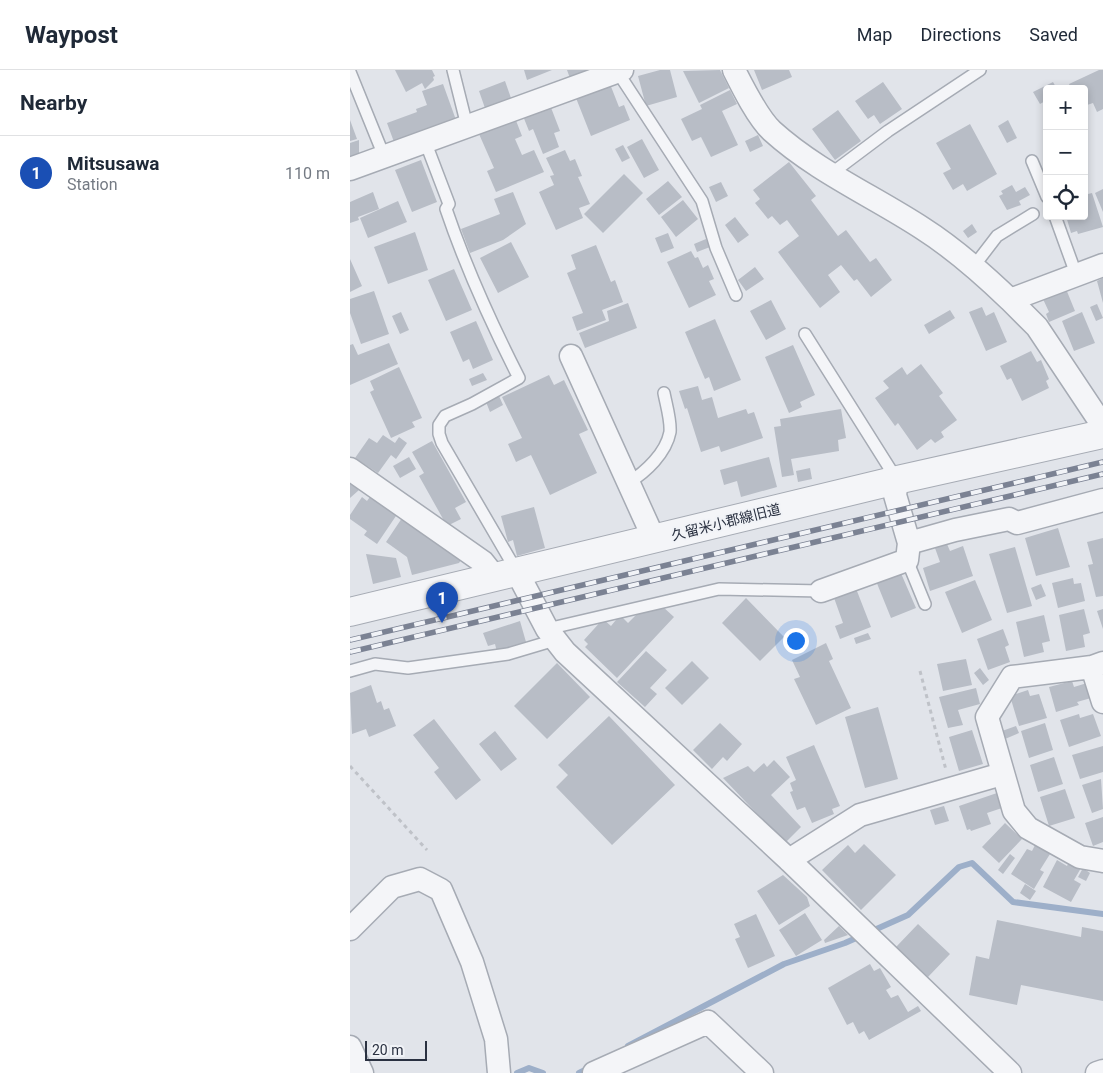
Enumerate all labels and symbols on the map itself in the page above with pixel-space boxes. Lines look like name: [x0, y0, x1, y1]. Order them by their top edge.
street label: 久留米小郡線旧道: [670, 501, 782, 543]
pin: 1: [426, 582, 458, 623]
your location: [783, 628, 809, 654]
scale bar: [365, 1038, 428, 1061]

